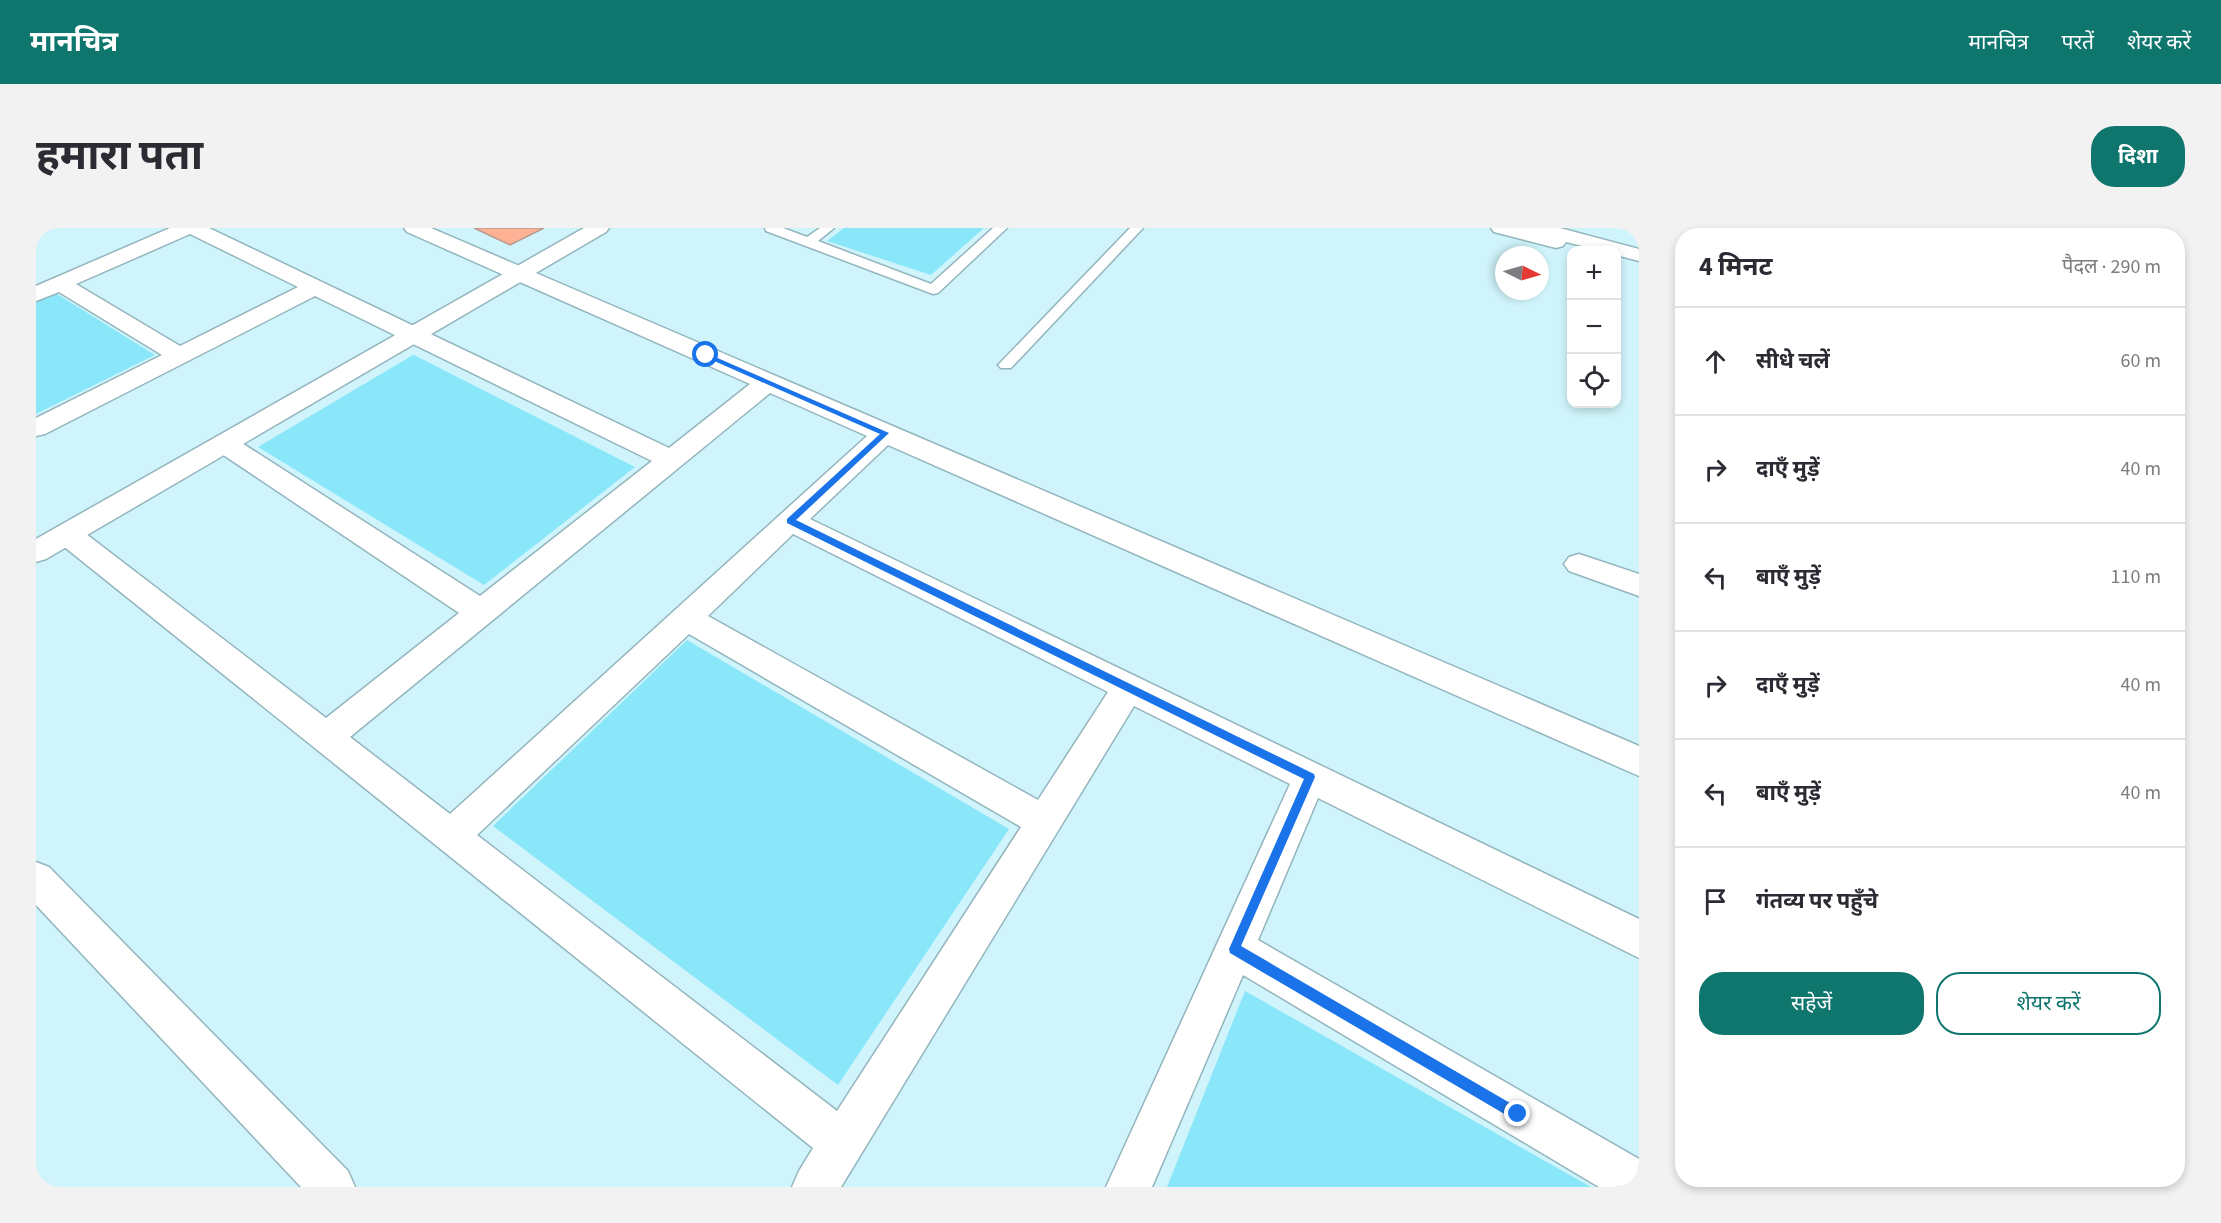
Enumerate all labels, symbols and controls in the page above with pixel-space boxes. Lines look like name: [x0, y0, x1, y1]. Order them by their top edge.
text: मानचित्र: [30, 22, 118, 62]
text: मानचित्र: [1969, 27, 2029, 57]
text: परतें: [2062, 27, 2094, 57]
text: शेयर करें: [2127, 27, 2191, 57]
text: हमारा पता: [36, 126, 203, 186]
button: दिशा: [2091, 126, 2185, 187]
north arrow: [1495, 246, 1549, 300]
map controls: [1567, 246, 1621, 408]
button: +: [1567, 246, 1621, 300]
text: 4 मिनट: [1699, 248, 1773, 285]
text: पैदल · 290 m: [2062, 253, 2161, 281]
button: −: [1567, 300, 1621, 354]
route start: [692, 341, 718, 367]
icon: ahead: [1699, 345, 1732, 378]
text: सीधे चलें: [1756, 345, 1830, 377]
text: 60 m: [2121, 347, 2161, 375]
button: locate: [1567, 354, 1621, 408]
icon: right: [1699, 453, 1732, 486]
text: दाएँ मुड़ें: [1756, 453, 1819, 485]
text: 40 m: [2121, 455, 2161, 483]
icon: left: [1699, 561, 1732, 594]
text: बाएँ मुड़ें: [1756, 561, 1821, 593]
text: 110 m: [2111, 563, 2161, 591]
icon: right: [1699, 669, 1732, 702]
text: दाएँ मुड़ें: [1756, 669, 1819, 701]
text: 40 m: [2121, 671, 2161, 699]
icon: left: [1699, 777, 1732, 810]
text: बाएँ मुड़ें: [1756, 777, 1821, 809]
text: 40 m: [2121, 779, 2161, 807]
icon: arrive: [1699, 885, 1732, 918]
text: गंतव्य पर पहुँचे: [1756, 885, 1878, 917]
button: सहेजें: [1699, 972, 1924, 1035]
button: शेयर करें: [1936, 972, 2161, 1035]
route end: [1504, 1100, 1530, 1126]

